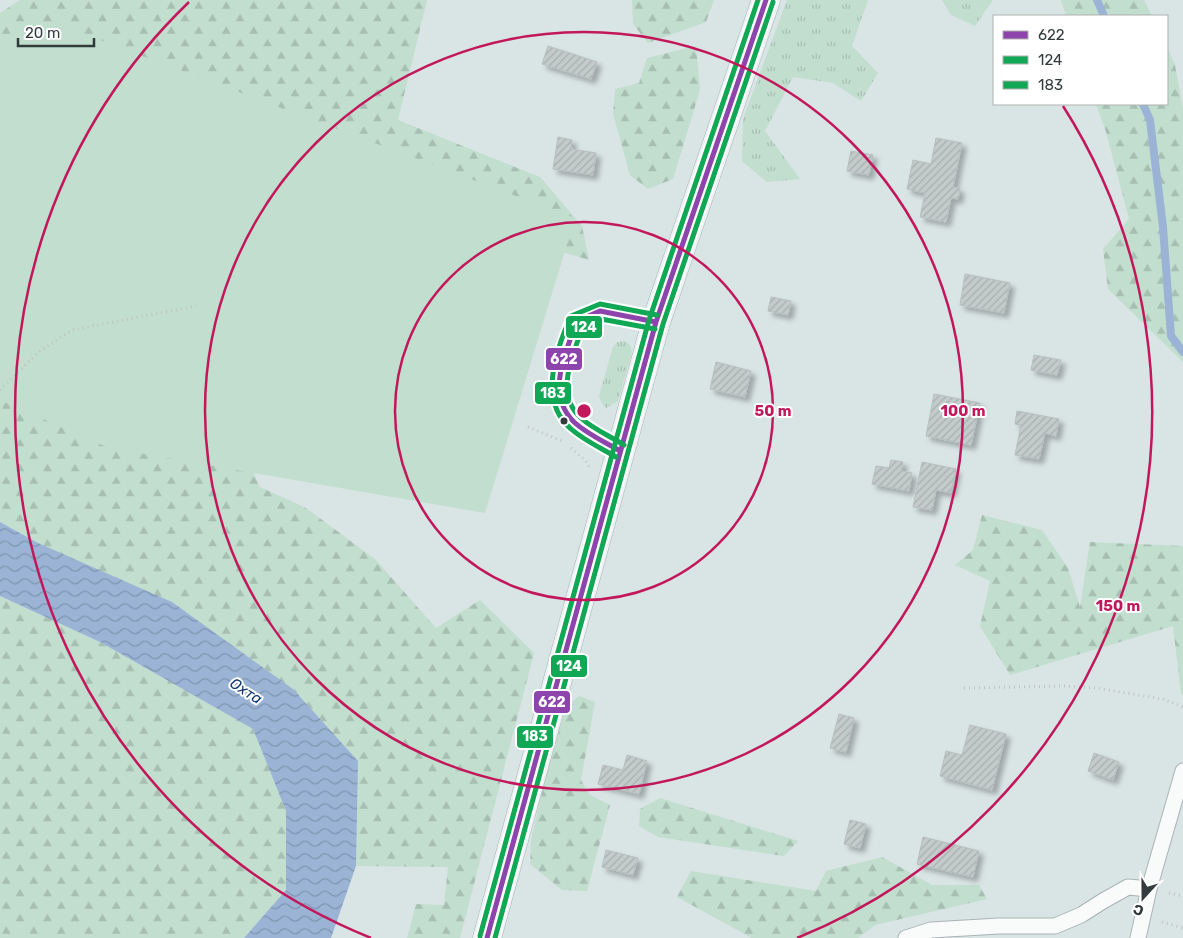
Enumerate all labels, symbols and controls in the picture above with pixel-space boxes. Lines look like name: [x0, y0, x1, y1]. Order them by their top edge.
scale bar: [18, 15, 94, 47]
legend: [993, 15, 1168, 105]
text: 20 m: [25, 24, 60, 42]
text: 622: [1038, 26, 1065, 44]
text: 124: [1038, 51, 1062, 69]
text: 183: [1038, 76, 1063, 94]
line badge: 124: [565, 315, 603, 339]
text: 124: [571, 319, 597, 336]
line badge: 622: [545, 347, 583, 371]
text: 622: [550, 351, 578, 368]
line badge: 183: [534, 381, 572, 405]
text: 183: [540, 385, 566, 402]
centre of rings: [575, 402, 593, 420]
text: 50 m: [755, 402, 791, 420]
text: 100 m: [941, 402, 985, 420]
unlabelled marker: [559, 416, 569, 426]
text: 150 m: [1096, 597, 1140, 615]
line badge: 124: [550, 654, 588, 678]
text: 124: [556, 658, 582, 675]
water label: Охта: [227, 674, 266, 708]
line badge: 622: [533, 690, 571, 714]
text: 622: [538, 694, 566, 711]
line badge: 183: [516, 725, 554, 749]
text: 183: [522, 728, 548, 745]
north arrow: [1118, 873, 1168, 923]
text: С: [1131, 900, 1146, 919]

